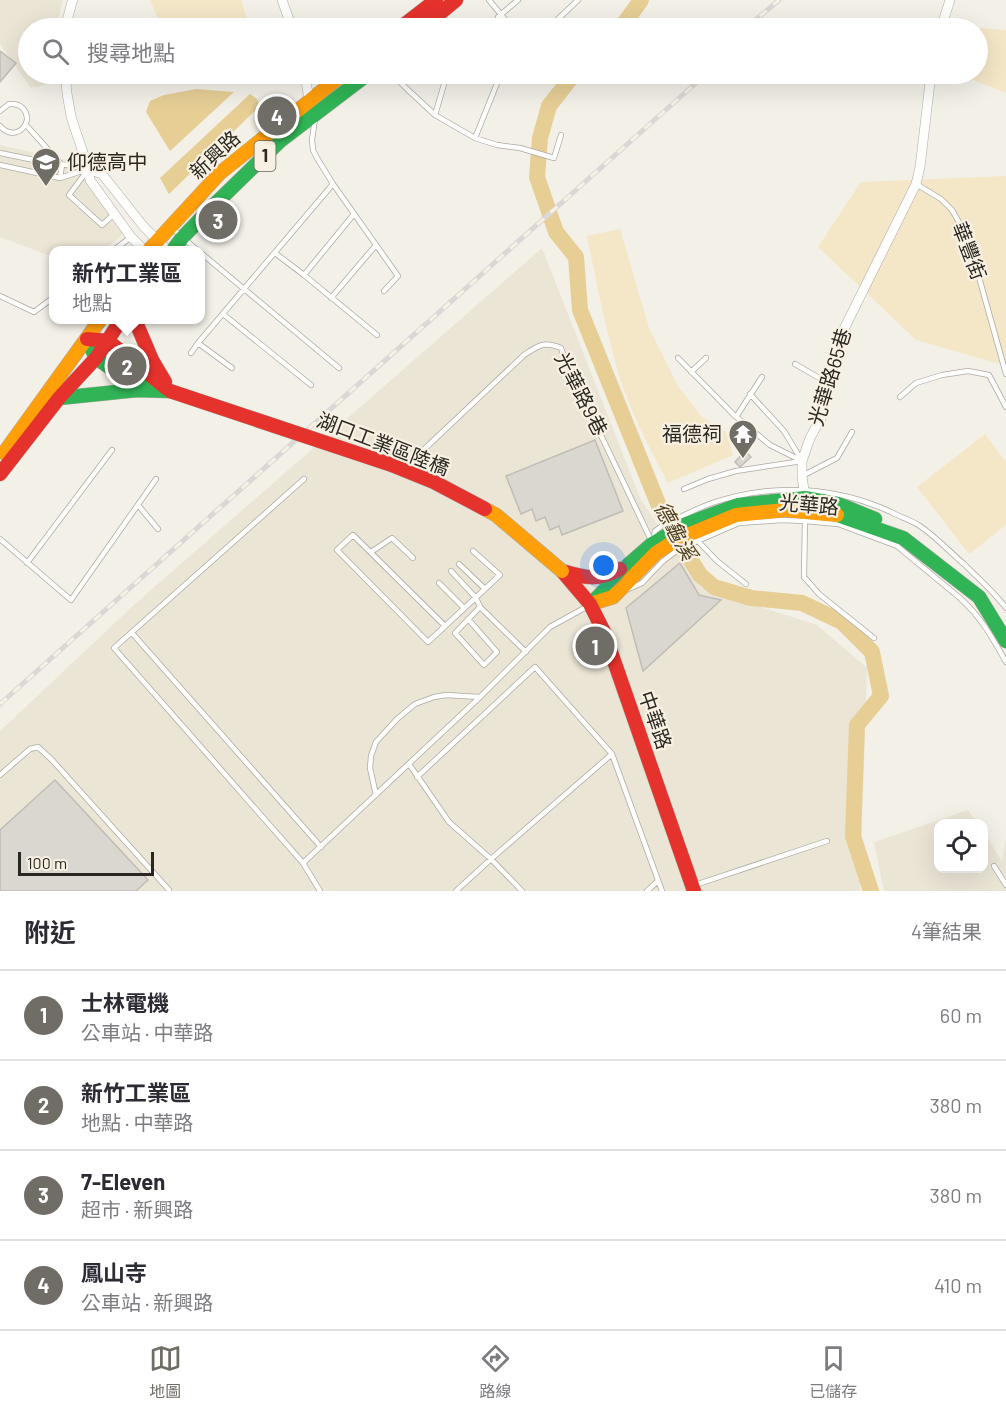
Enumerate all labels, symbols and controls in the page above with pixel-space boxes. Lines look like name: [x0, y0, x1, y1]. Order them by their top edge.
search box: [18, 18, 988, 84]
icon: search: [39, 35, 72, 68]
text: 搜尋地點: [87, 39, 175, 65]
pin: 4: [258, 94, 296, 138]
street label: 新興路: [184, 125, 244, 184]
road number: 1: [254, 141, 276, 171]
school or university icon: 仰德高中: [30, 146, 62, 188]
place label: 仰德高中: [67, 149, 147, 173]
pin: 3: [198, 198, 238, 242]
street label: 華豐街: [948, 218, 992, 283]
popup: [49, 246, 205, 324]
text: 新竹工業區: [72, 259, 182, 285]
text: 地點: [72, 290, 112, 314]
street label: 光華路65巷: [803, 325, 855, 428]
pin: 2: [108, 344, 146, 388]
street label: 光華路9巷: [551, 348, 613, 439]
street label: 湖口工業區陸橋: [314, 407, 453, 479]
temple icon: 福德祠: [727, 418, 759, 460]
place label: 福德祠: [662, 421, 722, 445]
street label: 光華路: [778, 489, 840, 519]
water label: 德龜溪: [650, 497, 704, 567]
your location: [589, 551, 618, 580]
pin: 1: [576, 624, 614, 668]
street label: 中華路: [635, 687, 677, 752]
map controls: [934, 819, 988, 873]
button: locate: [934, 819, 988, 873]
scale bar: [18, 849, 154, 876]
text: 100 m: [27, 853, 67, 872]
text: 附近: [24, 916, 76, 947]
text: 4筆結果: [911, 919, 982, 943]
text: 士林電機: [81, 989, 169, 1015]
text: 1: [40, 1003, 47, 1027]
text: 60 m: [940, 1003, 982, 1027]
text: 公車站 · 中華路: [81, 1020, 213, 1044]
text: 新竹工業區: [81, 1079, 191, 1105]
text: 2: [38, 1093, 49, 1117]
text: 380 m: [929, 1093, 982, 1117]
text: 地點 · 中華路: [81, 1110, 193, 1134]
text: 7-Eleven: [81, 1168, 165, 1194]
text: 3: [38, 1183, 49, 1207]
text: 380 m: [929, 1183, 982, 1207]
text: 超市 · 新興路: [81, 1197, 193, 1221]
text: 鳳山寺: [81, 1259, 147, 1285]
text: 4: [37, 1273, 50, 1297]
text: 410 m: [934, 1273, 982, 1297]
text: 公車站 · 新興路: [81, 1290, 213, 1314]
tab: 地圖: [149, 1342, 182, 1402]
tab: 路線: [479, 1342, 512, 1402]
tab: 已儲存: [809, 1342, 857, 1402]

